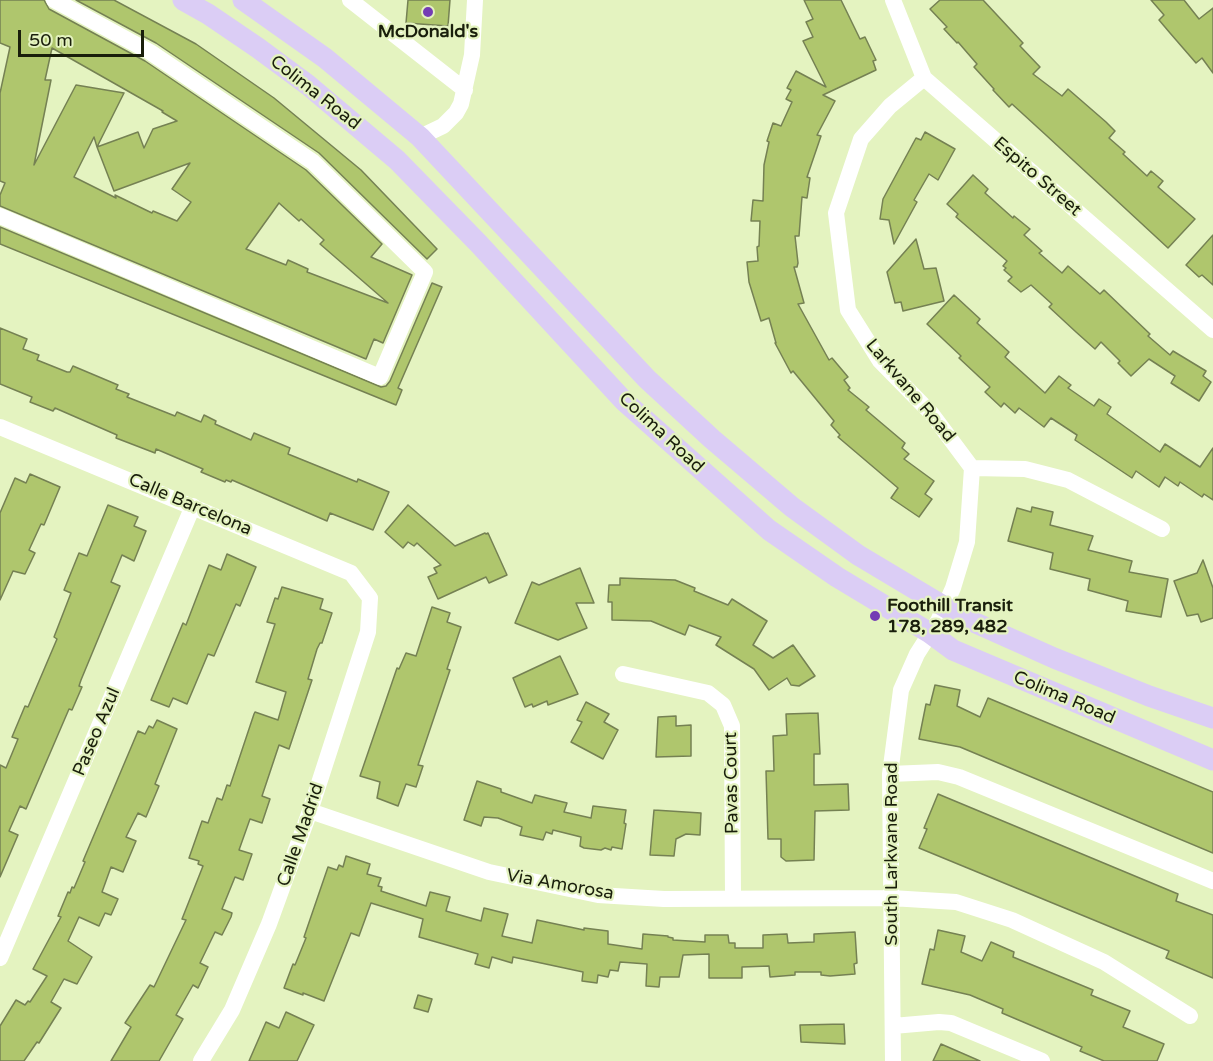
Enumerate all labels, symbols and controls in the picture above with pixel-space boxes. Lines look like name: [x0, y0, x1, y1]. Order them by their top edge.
marker: McDonald's: [421, 5, 435, 19]
scale bar: [21, 18, 147, 56]
place label: McDonald's: [378, 21, 478, 43]
text: 50 m: [29, 29, 73, 51]
street label: Colima Road: [266, 51, 364, 135]
street label: Espito Street: [989, 133, 1085, 221]
street label: Larkvane Road: [861, 335, 959, 447]
street label: Colima Road: [614, 388, 708, 478]
street label: Calle Barcelona: [125, 469, 255, 541]
place label: Foothill Transit 178, 289, 482: [887, 595, 1013, 638]
marker: Foothill Transit 178, 289, 482: [868, 609, 882, 623]
street label: Colima Road: [1010, 667, 1118, 729]
street label: Paseo Azul: [69, 685, 125, 779]
street label: Pavas Court: [720, 732, 744, 834]
street label: South Larkvane Road: [881, 762, 903, 946]
street label: Calle Madrid: [273, 780, 329, 890]
street label: Via Amorosa: [505, 865, 615, 905]

